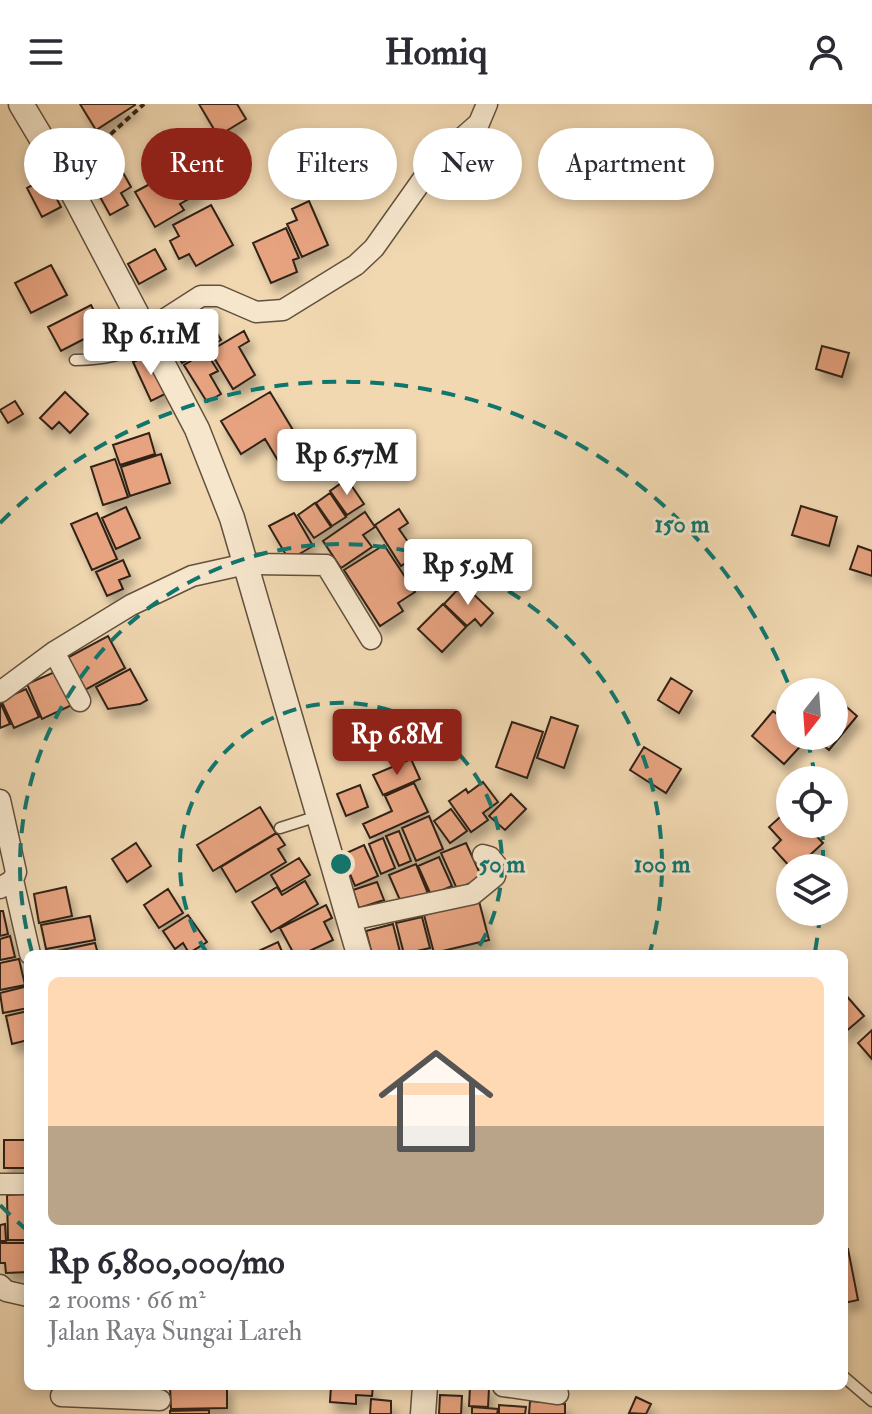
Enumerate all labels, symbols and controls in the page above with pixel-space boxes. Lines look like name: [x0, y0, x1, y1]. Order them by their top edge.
icon: menu: [24, 30, 68, 74]
text: Homiq: [385, 30, 487, 75]
icon: person: [804, 30, 848, 74]
chip: Buy: [24, 128, 125, 200]
chip: Rent: [141, 128, 252, 200]
chip: Filters: [268, 128, 397, 200]
chip: New: [413, 128, 522, 200]
chip: Apartment: [538, 128, 714, 200]
pin: Rp 6.11M: [68, 309, 234, 377]
text: Rp 6.11M: [101, 319, 201, 351]
pin: Rp 6.57M: [264, 429, 430, 497]
text: Rp 6.57M: [295, 439, 399, 471]
text: 150 m: [655, 509, 710, 540]
pin: Rp 5.9M: [394, 539, 542, 607]
text: Rp 5.9M: [422, 549, 514, 581]
north arrow: [776, 678, 848, 750]
map controls: [776, 678, 848, 926]
pin: Rp 6.8M: [323, 709, 471, 777]
text: Rp 6.8M: [351, 719, 443, 751]
button: locate: [776, 766, 848, 838]
text: 50 m: [479, 849, 526, 880]
text: 100 m: [634, 849, 691, 880]
centre of rings: [327, 850, 355, 878]
button: layers: [776, 854, 848, 926]
icon: home: [364, 1029, 508, 1173]
text: Rp 6,800,000/mo: [48, 1241, 285, 1284]
text: 2 rooms · 66 m²: [48, 1284, 206, 1316]
text: Jalan Raya Sungai Lareh: [48, 1316, 302, 1348]

